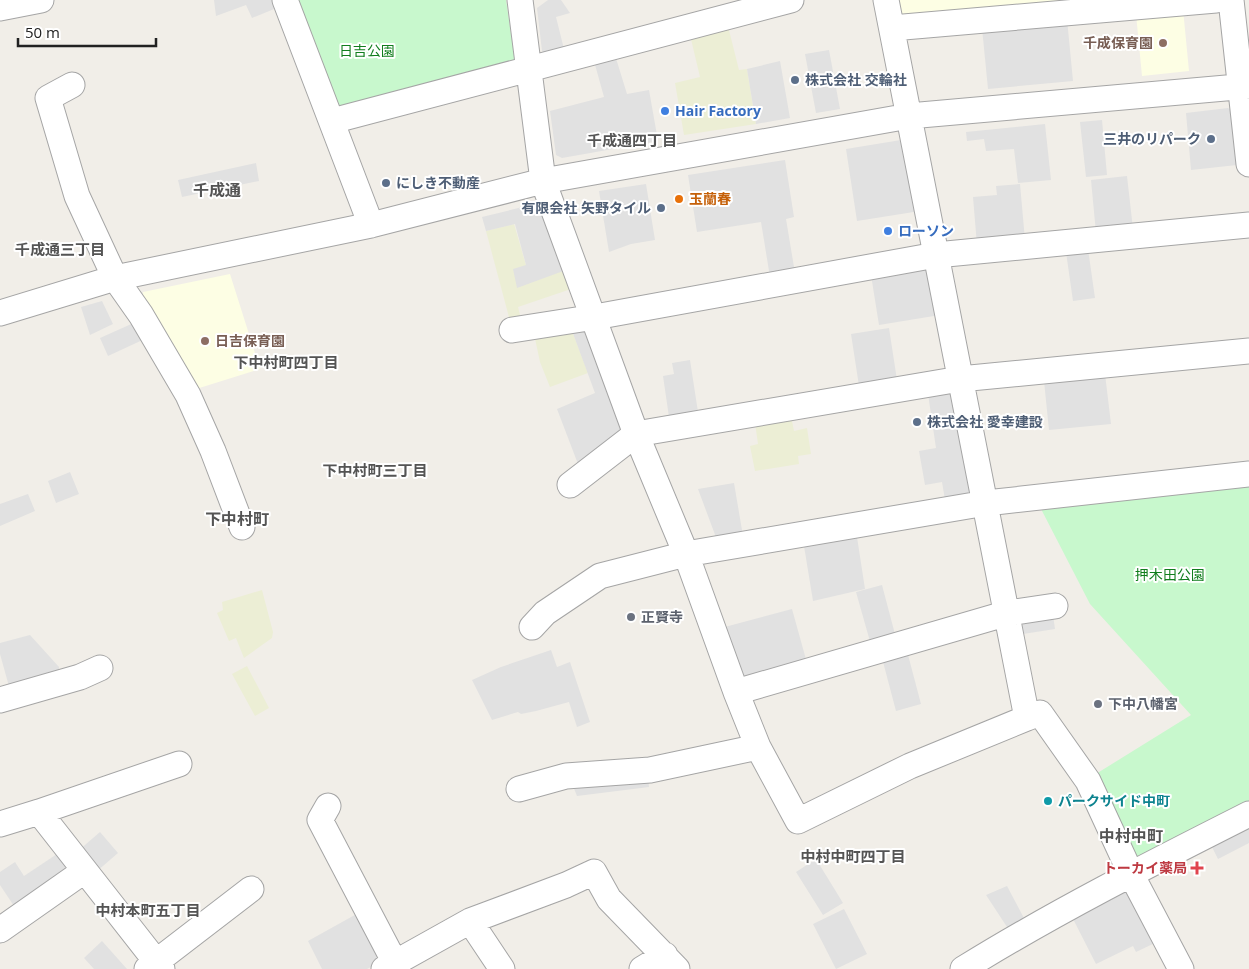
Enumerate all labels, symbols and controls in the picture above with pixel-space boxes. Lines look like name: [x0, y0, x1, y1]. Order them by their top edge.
scale bar: [18, 15, 155, 47]
text: 50 m: [25, 22, 60, 42]
place label: 千成保育園: [1083, 33, 1153, 52]
marker: 千成保育園: [1157, 37, 1169, 49]
park label: 日吉公園: [339, 41, 395, 60]
place label: 株式会社 交輪社: [805, 70, 907, 89]
marker: 株式会社 交輪社: [789, 74, 801, 86]
place label: Hair Factory: [675, 101, 761, 120]
marker: Hair Factory: [659, 105, 671, 117]
place label: 三井のリパーク: [1103, 129, 1201, 148]
district label: 千成通四丁目: [587, 130, 677, 150]
marker: 三井のリパーク: [1205, 133, 1217, 145]
place label: にしき不動産: [396, 173, 480, 192]
marker: にしき不動産: [380, 177, 392, 189]
district label: 千成通: [193, 179, 241, 201]
place label: 玉蘭春: [689, 189, 731, 208]
marker: 玉蘭春: [673, 193, 685, 205]
place label: 有限会社 矢野タイル: [521, 198, 651, 217]
marker: 有限会社 矢野タイル: [655, 202, 667, 214]
place label: ローソン: [898, 221, 954, 240]
marker: ローソン: [882, 225, 894, 237]
district label: 千成通三丁目: [15, 239, 105, 259]
place label: 日吉保育園: [215, 331, 285, 350]
marker: 日吉保育園: [199, 335, 211, 347]
district label: 下中村町四丁目: [233, 352, 339, 372]
place label: 株式会社 愛幸建設: [927, 412, 1043, 431]
marker: 株式会社 愛幸建設: [911, 416, 923, 428]
district label: 下中村町三丁目: [322, 460, 428, 480]
district label: 下中村町: [205, 508, 269, 530]
park label: 押木田公園: [1135, 565, 1205, 584]
place label: 正賢寺: [641, 607, 683, 626]
marker: 正賢寺: [625, 611, 637, 623]
place label: 下中八幡宮: [1108, 694, 1178, 713]
marker: 下中八幡宮: [1092, 698, 1104, 710]
place label: パークサイド中町: [1058, 791, 1170, 810]
marker: パークサイド中町: [1042, 795, 1054, 807]
district label: 中村中町: [1099, 825, 1163, 847]
district label: 中村中町四丁目: [800, 846, 906, 866]
place label: トーカイ薬局: [1103, 858, 1187, 877]
marker: トーカイ薬局: [1191, 862, 1203, 874]
district label: 中村本町五丁目: [95, 900, 201, 920]

